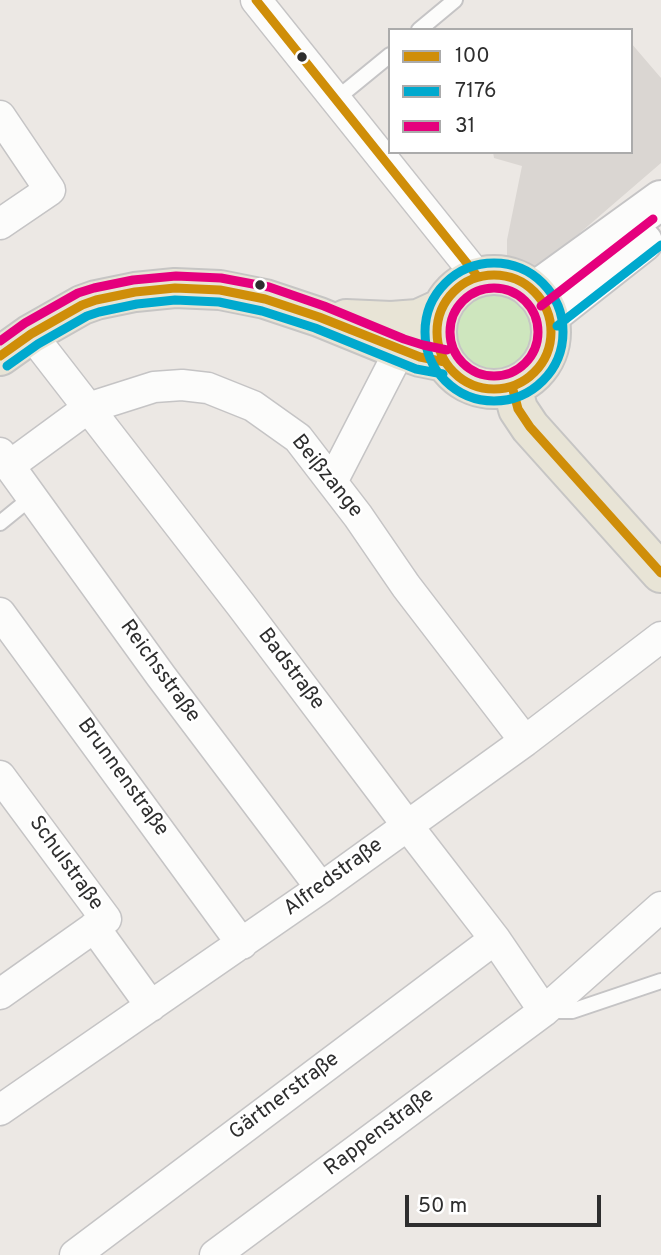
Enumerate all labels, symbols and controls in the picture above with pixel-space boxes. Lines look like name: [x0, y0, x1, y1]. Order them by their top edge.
legend: [388, 28, 633, 154]
text: 100: [455, 43, 490, 70]
unlabelled marker: [295, 50, 309, 64]
text: 7176: [455, 78, 497, 105]
text: 31: [455, 113, 475, 140]
unlabelled marker: [253, 278, 267, 292]
street label: Beißzange: [285, 430, 367, 524]
street label: Reichsstraße: [113, 616, 205, 728]
street label: Badstraße: [251, 624, 329, 716]
street label: Brunnenstraße: [71, 714, 173, 842]
street label: Schulstraße: [22, 812, 108, 916]
street label: Alfredstraße: [280, 834, 388, 922]
street label: Gärtnerstraße: [225, 1047, 345, 1147]
street label: Rappenstraße: [320, 1084, 440, 1182]
scale bar: [409, 1182, 605, 1226]
text: 50 m: [418, 1193, 467, 1220]

